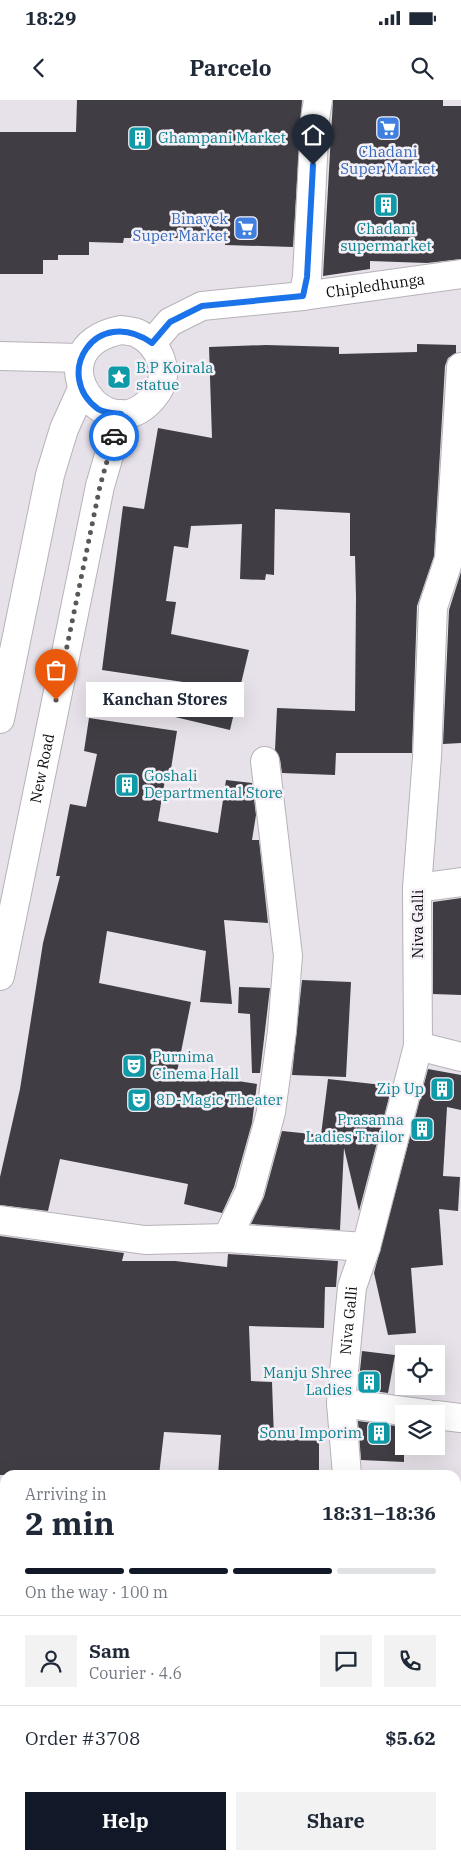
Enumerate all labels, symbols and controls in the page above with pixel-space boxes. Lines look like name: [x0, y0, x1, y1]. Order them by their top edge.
text: 18:29: [25, 6, 76, 30]
text: Parcelo: [189, 53, 272, 82]
icon: back: [25, 54, 53, 82]
icon: search: [408, 54, 436, 82]
pin: [292, 114, 334, 165]
supermarket icon: Chadani Super Market: [375, 115, 401, 141]
icon: home: [299, 121, 327, 149]
building icon: Ghampani Market: [127, 125, 153, 151]
place label: Ghampani Market: [158, 128, 286, 147]
place label: Chadani Super Market: [340, 142, 436, 178]
building icon: Chadani supermarket: [373, 192, 399, 218]
place label: Binayek Super Market: [133, 209, 228, 245]
supermarket icon: Binayek Super Market: [233, 215, 259, 241]
place label: Chadani supermarket: [340, 219, 432, 255]
street label: Chipledhunga: [325, 269, 426, 302]
place label: B.P Koirala statue: [136, 358, 213, 394]
place icon: B.P Koirala statue: [106, 364, 132, 390]
courier: [89, 411, 139, 461]
icon: car: [100, 422, 128, 450]
pin: [35, 649, 77, 700]
icon: bag: [42, 656, 70, 684]
callout: Kanchan Stores: [86, 682, 244, 718]
text: Kanchan Stores: [103, 689, 227, 709]
street label: New Road: [26, 732, 58, 805]
place label: Goshali Departmental Store: [144, 766, 283, 802]
building icon: Goshali Departmental Store: [114, 772, 140, 798]
street label: Niva Galli: [408, 889, 427, 958]
place label: Purnima Cinema Hall: [152, 1047, 239, 1083]
theatre icon: Purnima Cinema Hall: [121, 1053, 147, 1079]
building icon: Zip Up: [429, 1076, 455, 1102]
place label: Zip Up: [377, 1079, 424, 1098]
theatre icon: 8D-Magic Theater: [126, 1087, 152, 1113]
place label: 8D-Magic Theater: [156, 1090, 283, 1109]
place label: Prasanna Ladies Trailor: [305, 1110, 404, 1146]
building icon: Prasanna Ladies Trailor: [409, 1116, 435, 1142]
street label: Niva Galli: [336, 1285, 361, 1356]
map controls: [395, 1345, 445, 1455]
button: locate: [395, 1345, 445, 1395]
place label: Manju Shree Ladies: [263, 1363, 352, 1399]
building icon: Manju Shree Ladies: [356, 1369, 382, 1395]
button: layers: [395, 1405, 445, 1455]
building icon: Sonu Imporim: [366, 1420, 392, 1446]
place label: Sonu Imporim: [259, 1423, 362, 1442]
text: Arriving in: [25, 1484, 107, 1504]
text: 18:31–18:36: [322, 1501, 436, 1525]
text: 2 min: [25, 1502, 115, 1544]
text: On the way · 100 m: [25, 1582, 168, 1602]
button: person: [25, 1635, 77, 1687]
button: chat: [320, 1635, 372, 1687]
button: phone: [384, 1635, 436, 1687]
text: Sam: [89, 1639, 130, 1663]
text: Courier · 4.6: [89, 1663, 182, 1683]
text: Order #3708: [25, 1726, 140, 1750]
text: $5.62: [385, 1726, 436, 1750]
button: Help: [25, 1792, 226, 1850]
button: Share: [236, 1792, 436, 1850]

